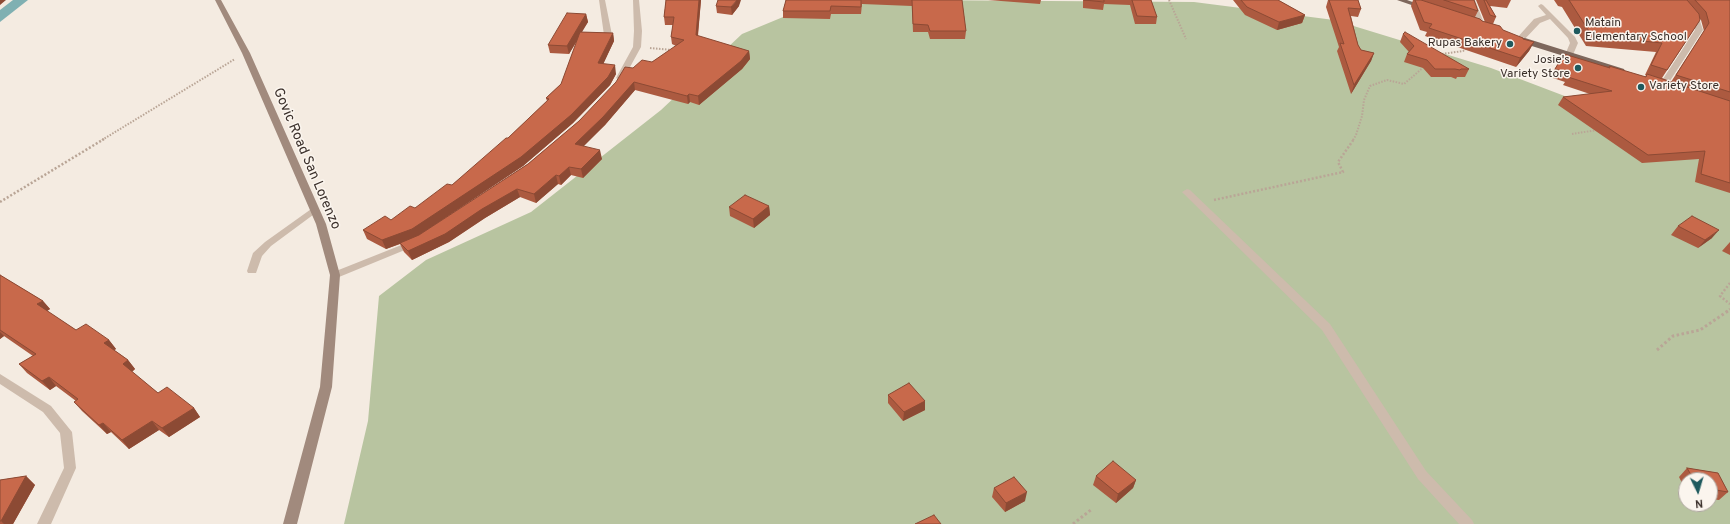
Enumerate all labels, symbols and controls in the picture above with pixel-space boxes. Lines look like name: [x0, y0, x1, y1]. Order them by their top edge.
place label: Matain Elementary School: [1585, 17, 1687, 45]
marker: Matain Elementary School: [1572, 26, 1582, 36]
place label: Rupas Bakery: [1428, 37, 1502, 51]
marker: Rupas Bakery: [1505, 39, 1515, 49]
place label: Josie's Variety Store: [1500, 54, 1570, 82]
marker: Josie's Variety Store: [1573, 63, 1583, 73]
place label: Variety Store: [1649, 80, 1719, 94]
marker: Variety Store: [1636, 82, 1646, 92]
street label: Govic Road San Lorenzo: [269, 86, 343, 232]
north arrow: [1678, 472, 1718, 512]
text: N: [1694, 496, 1704, 510]

